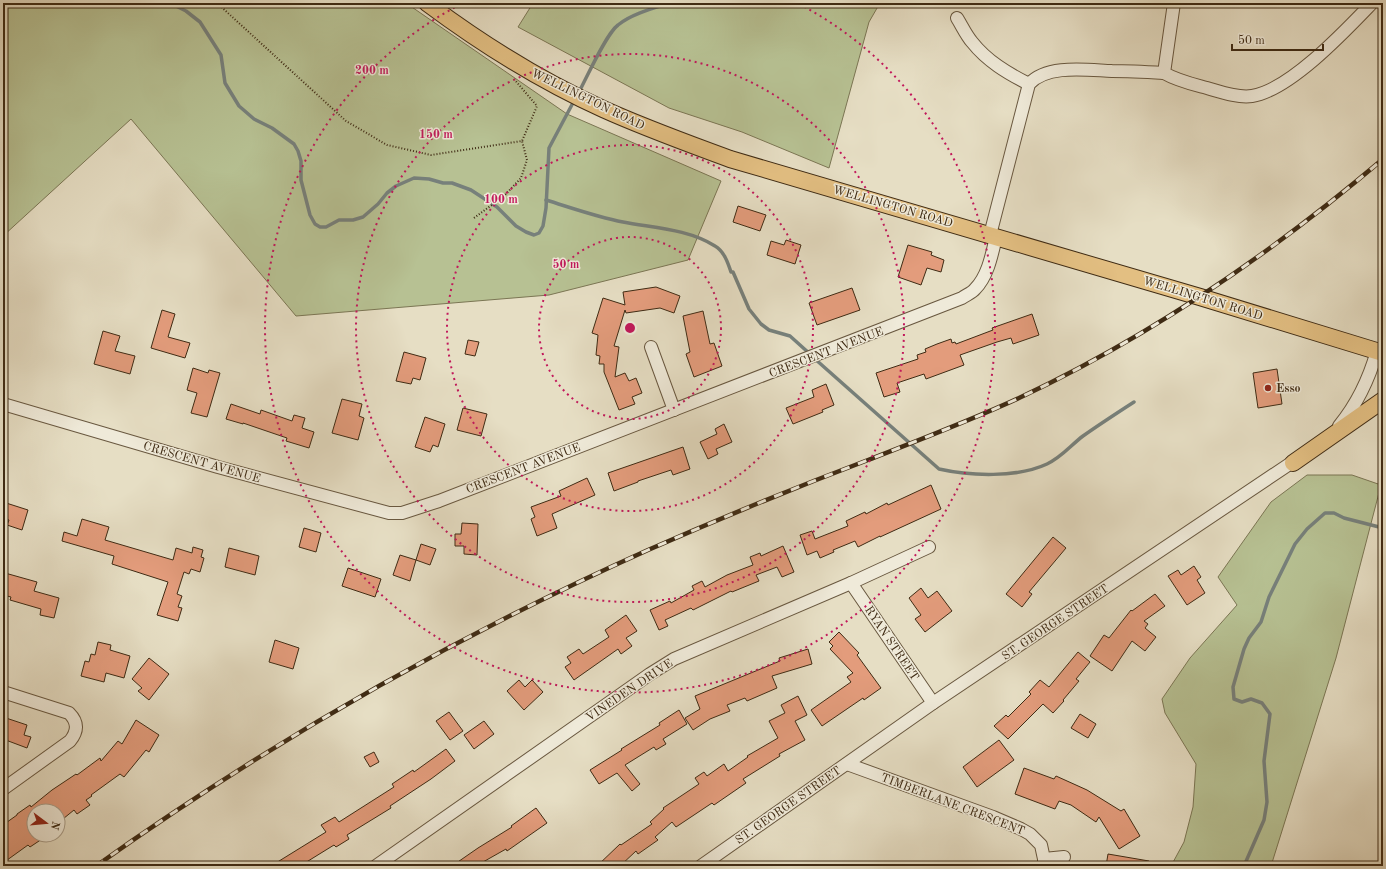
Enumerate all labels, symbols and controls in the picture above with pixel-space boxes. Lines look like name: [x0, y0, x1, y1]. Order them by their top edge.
scale bar: [1232, 26, 1323, 52]
text: 50 m: [1238, 34, 1265, 47]
text: 200 m: [355, 65, 389, 77]
street label: WELLINGTON ROAD: [529, 67, 646, 133]
text: 150 m: [419, 128, 453, 141]
street label: WELLINGTON ROAD: [831, 184, 954, 230]
text: 100 m: [484, 194, 518, 206]
text: 50 m: [553, 258, 580, 271]
street label: WELLINGTON ROAD: [1142, 275, 1264, 323]
centre of rings: [623, 321, 637, 335]
street label: CRESCENT AVENUE: [768, 326, 885, 380]
marker: Esso: [1263, 383, 1273, 393]
place label: Esso: [1276, 383, 1301, 395]
street label: CRESCENT AVENUE: [142, 440, 262, 485]
street label: CRESCENT AVENUE: [465, 442, 582, 496]
street label: ST. GEORGE STREET: [1000, 583, 1111, 663]
street label: RYAN STREET: [862, 604, 920, 683]
street label: VINEDEN DRIVE: [584, 657, 675, 724]
street label: ST. GEORGE STREET: [734, 765, 844, 847]
street label: TIMBERLANE CRESCENT: [879, 772, 1026, 838]
north arrow: [26, 803, 66, 843]
text: N: [48, 820, 61, 831]

